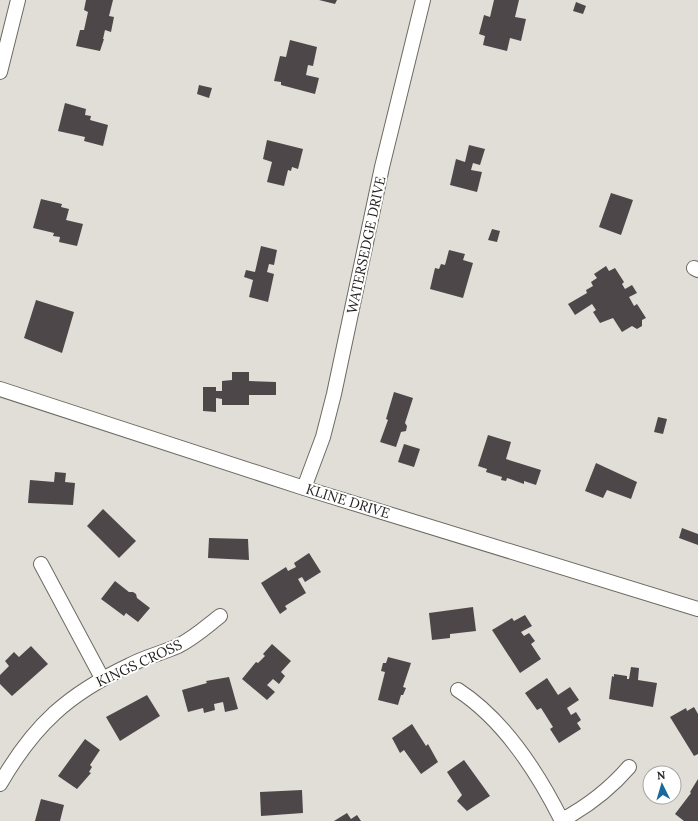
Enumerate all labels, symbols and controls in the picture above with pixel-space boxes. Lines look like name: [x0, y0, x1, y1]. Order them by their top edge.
street label: WATERSEDGE DRIVE: [343, 174, 389, 315]
street label: KLINE DRIVE: [304, 480, 393, 522]
street label: KINGS CROSS: [93, 635, 185, 691]
north arrow: [642, 765, 682, 805]
text: N: [656, 768, 666, 782]

